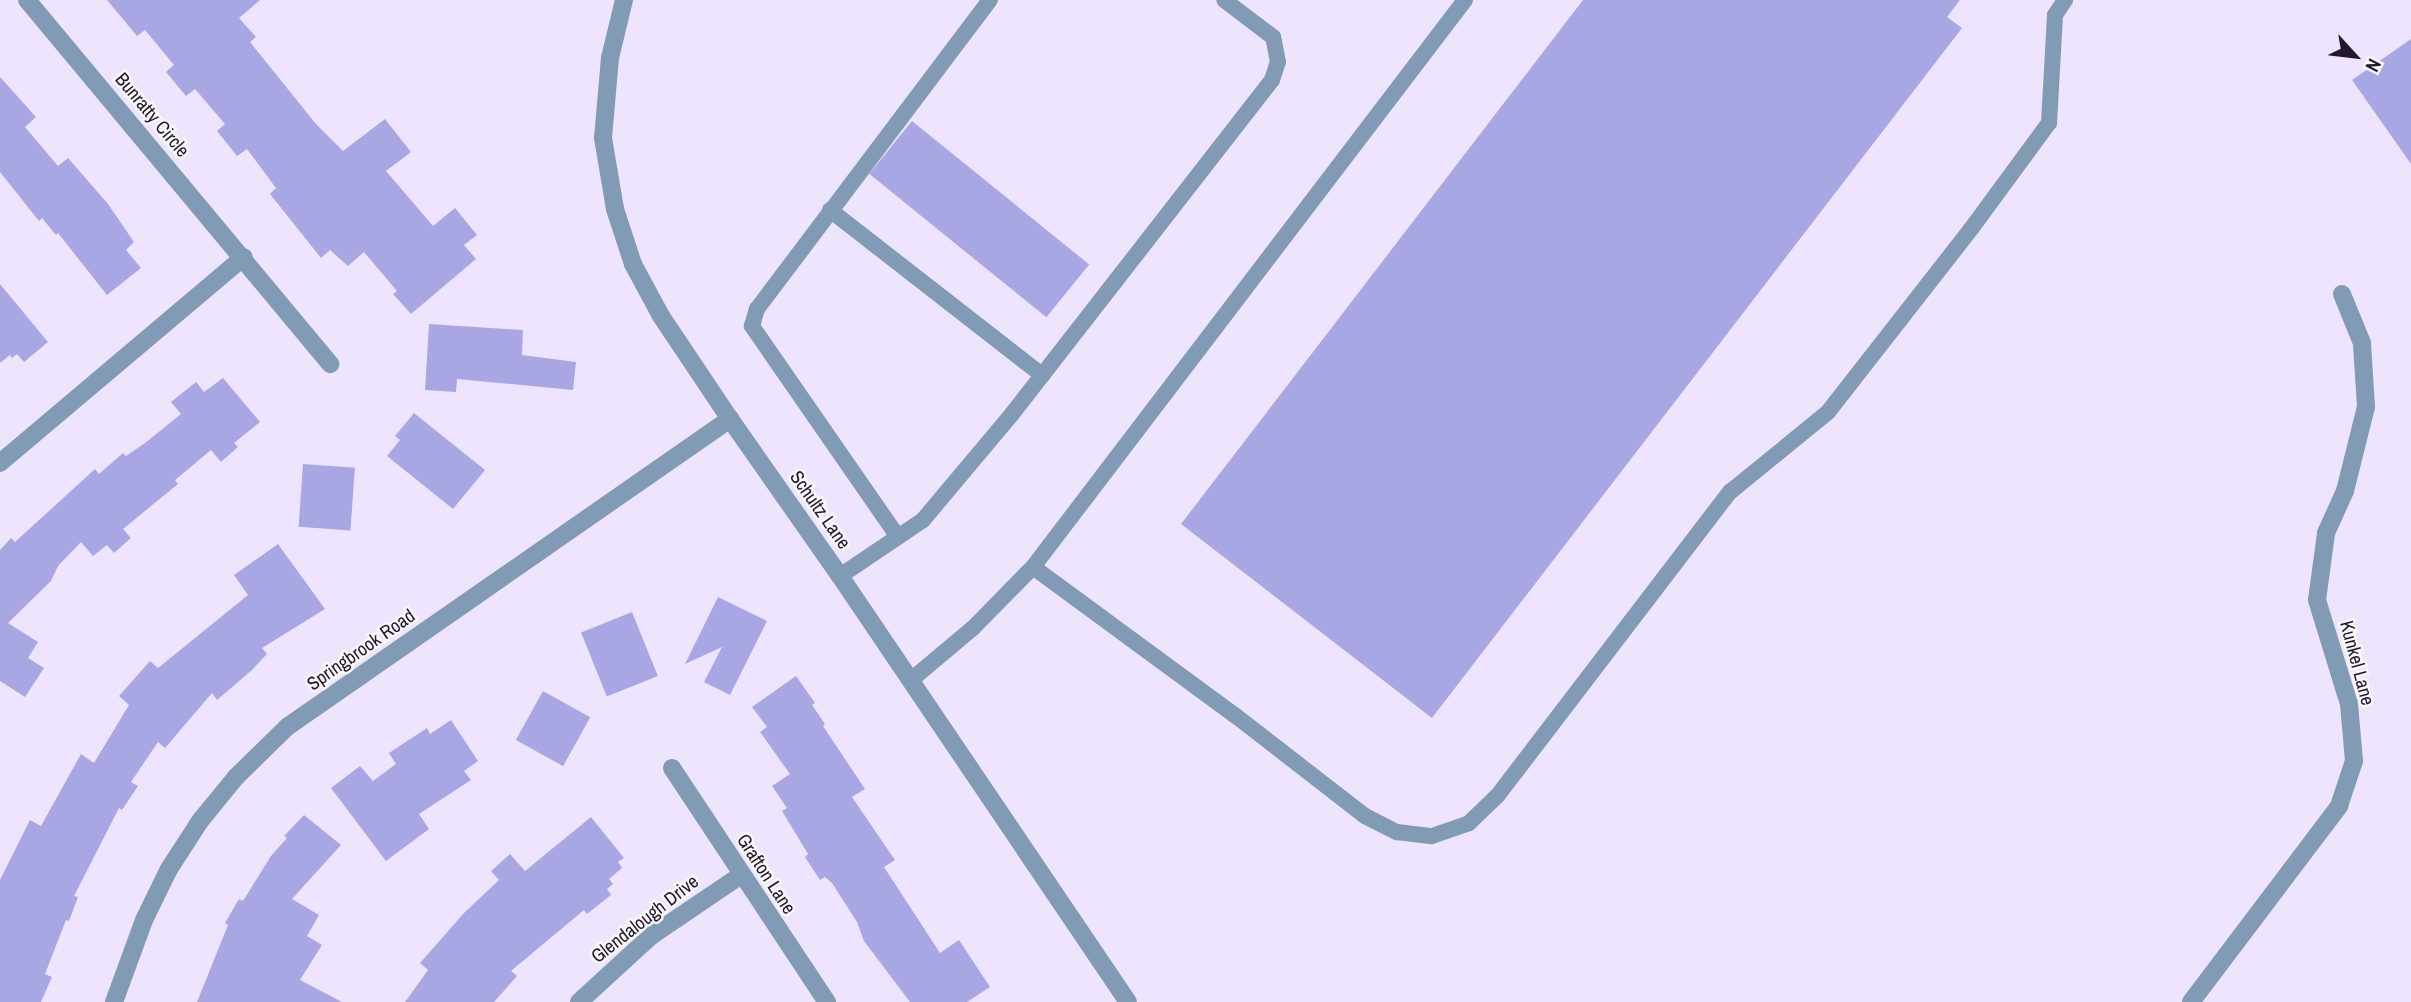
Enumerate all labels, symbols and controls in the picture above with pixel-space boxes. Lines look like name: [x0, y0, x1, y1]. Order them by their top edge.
north arrow: [2320, 21, 2390, 91]
text: N: [2360, 55, 2388, 76]
street label: Bunratty Circle: [110, 68, 194, 162]
street label: Schultz Lane: [785, 467, 855, 553]
street label: Springbrook Road: [303, 604, 419, 696]
street label: Kunkel Lane: [2335, 618, 2379, 708]
street label: Grafton Lane: [732, 830, 800, 918]
street label: Glendalough Drive: [587, 870, 703, 968]

